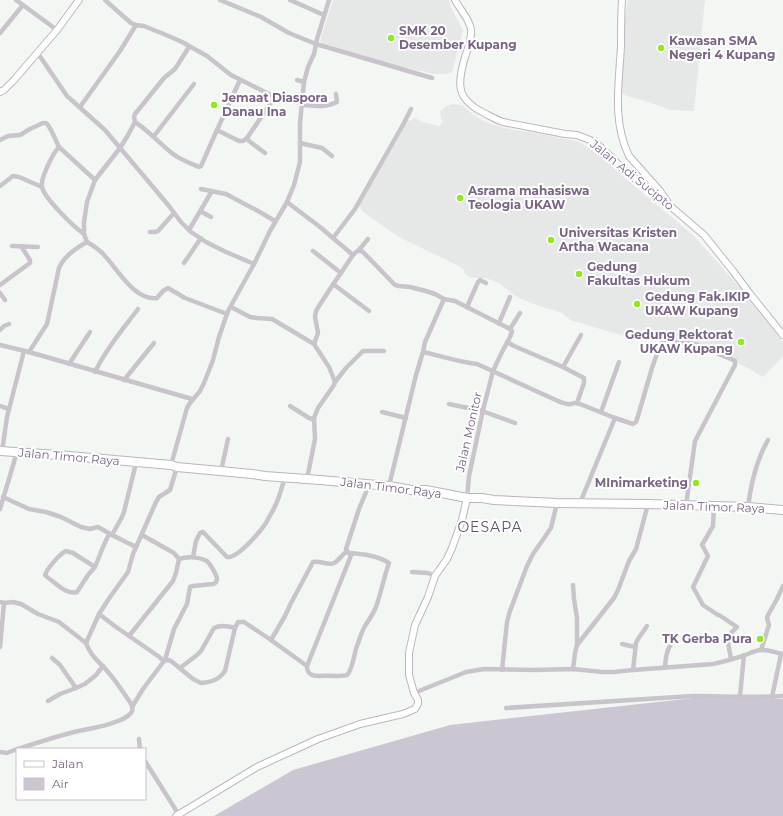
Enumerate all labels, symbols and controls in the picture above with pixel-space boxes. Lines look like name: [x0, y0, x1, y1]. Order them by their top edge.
place label: SMK 20 Desember Kupang: [399, 23, 517, 52]
marker: SMK 20 Desember Kupang: [386, 33, 396, 43]
place label: Kawasan SMA Negeri 4 Kupang: [669, 33, 775, 62]
marker: Kawasan SMA Negeri 4 Kupang: [656, 43, 666, 53]
place label: Jemaat Diaspora Danau Ina: [221, 90, 328, 119]
marker: Jemaat Diaspora Danau Ina: [209, 100, 219, 110]
street label: Jalan Adi Sucipto: [587, 136, 677, 213]
place label: Asrama mahasiswa Teologia UKAW: [467, 183, 589, 212]
marker: Asrama mahasiswa Teologia UKAW: [455, 193, 465, 203]
place label: Universitas Kristen Artha Wacana: [558, 225, 677, 254]
marker: Universitas Kristen Artha Wacana: [546, 235, 556, 245]
place label: Gedung Fakultas Hukum: [587, 259, 690, 288]
marker: Gedung Fakultas Hukum: [574, 269, 584, 279]
place label: Gedung Fak.IKIP UKAW Kupang: [645, 289, 750, 318]
marker: Gedung Fak.IKIP UKAW Kupang: [632, 299, 642, 309]
place label: Gedung Rektorat UKAW Kupang: [625, 327, 734, 356]
marker: Gedung Rektorat UKAW Kupang: [736, 337, 746, 347]
street label: Jalan Monitor: [452, 390, 485, 474]
street label: Jalan Timor Raya: [17, 445, 120, 468]
street label: Jalan Timor Raya: [339, 474, 443, 501]
place label: MInimarketing: [595, 475, 688, 490]
marker: MInimarketing: [691, 478, 701, 488]
street label: Jalan Timor Raya: [662, 497, 765, 516]
district label: OESAPA: [457, 518, 523, 536]
place label: TK Gerba Pura: [662, 631, 752, 646]
marker: TK Gerba Pura: [755, 634, 765, 644]
legend: [16, 748, 146, 800]
text: Jalan: [51, 756, 84, 771]
text: Air: [52, 776, 69, 791]

